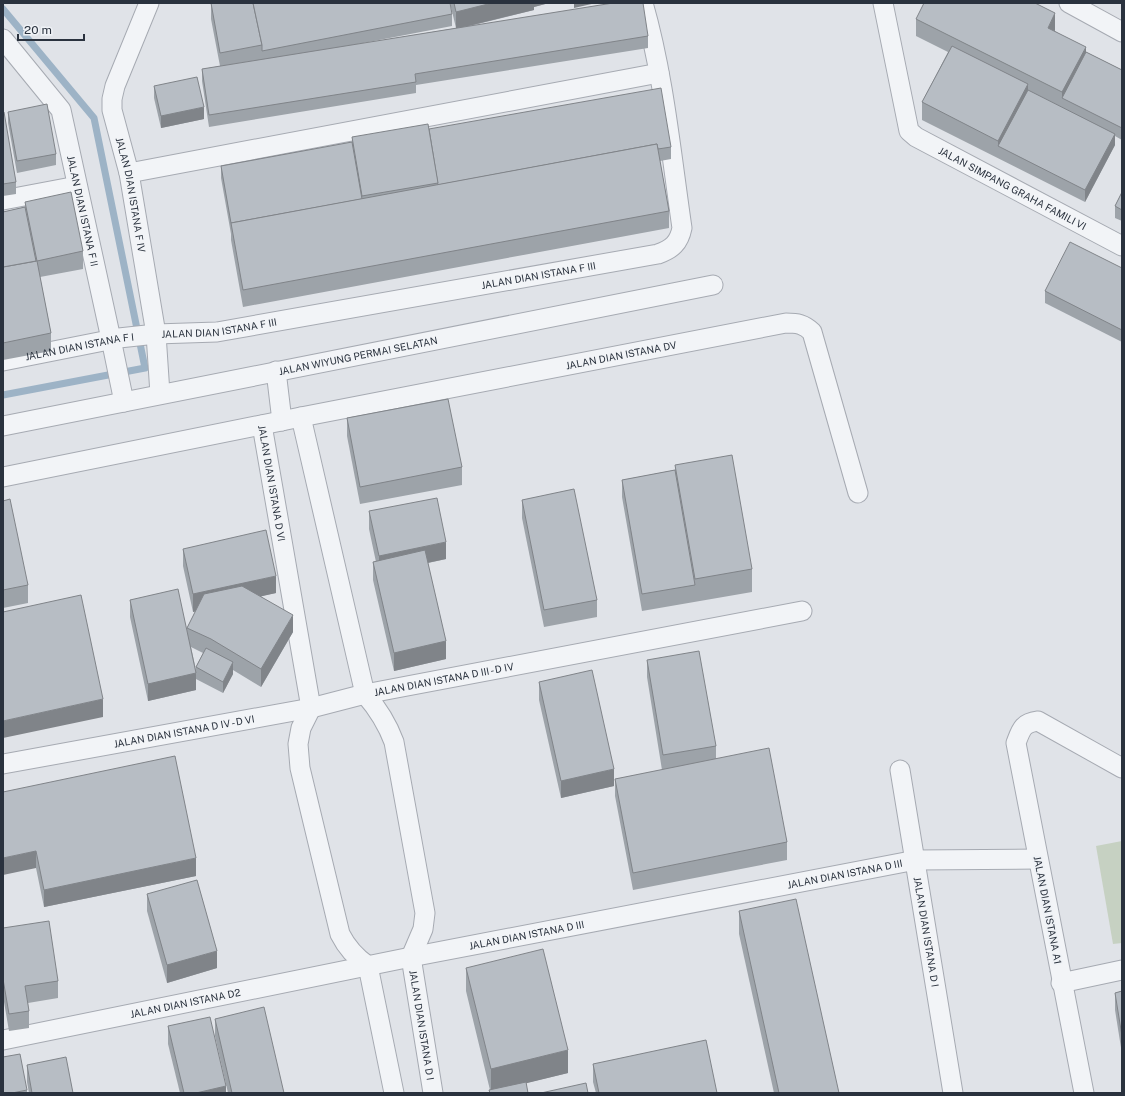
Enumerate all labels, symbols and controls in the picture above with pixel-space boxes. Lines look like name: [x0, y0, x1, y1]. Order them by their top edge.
scale bar: [18, 16, 84, 42]
text: 20 m: [24, 23, 52, 37]
street label: JALAN DIAN ISTANA F IV: [114, 136, 148, 253]
street label: JALAN SIMPANG GRAHA FAMILI VI: [937, 144, 1088, 232]
street label: JALAN DIAN ISTANA F II: [65, 154, 101, 268]
street label: JALAN DIAN ISTANA F III: [480, 259, 597, 291]
street label: JALAN DIAN ISTANA F III: [161, 316, 278, 340]
street label: JALAN DIAN ISTANA F I: [24, 330, 135, 362]
street label: JALAN WIYUNG PERMAI SELATAN: [278, 334, 439, 377]
street label: JALAN DIAN ISTANA DV: [565, 338, 678, 372]
street label: JALAN DIAN ISTANA D VI: [256, 424, 288, 542]
street label: JALAN DIAN ISTANA D III - D IV: [373, 660, 515, 698]
street label: JALAN DIAN ISTANA D IV - D VI: [113, 712, 255, 750]
street label: JALAN DIAN ISTANA A1: [1032, 855, 1064, 965]
street label: JALAN DIAN ISTANA D III: [786, 857, 903, 891]
street label: JALAN DIAN ISTANA D I: [912, 876, 941, 988]
street label: JALAN DIAN ISTANA D III: [468, 918, 585, 952]
street label: JALAN DIAN ISTANA D I: [407, 969, 437, 1081]
street label: JALAN DIAN ISTANA D2: [129, 986, 241, 1020]

